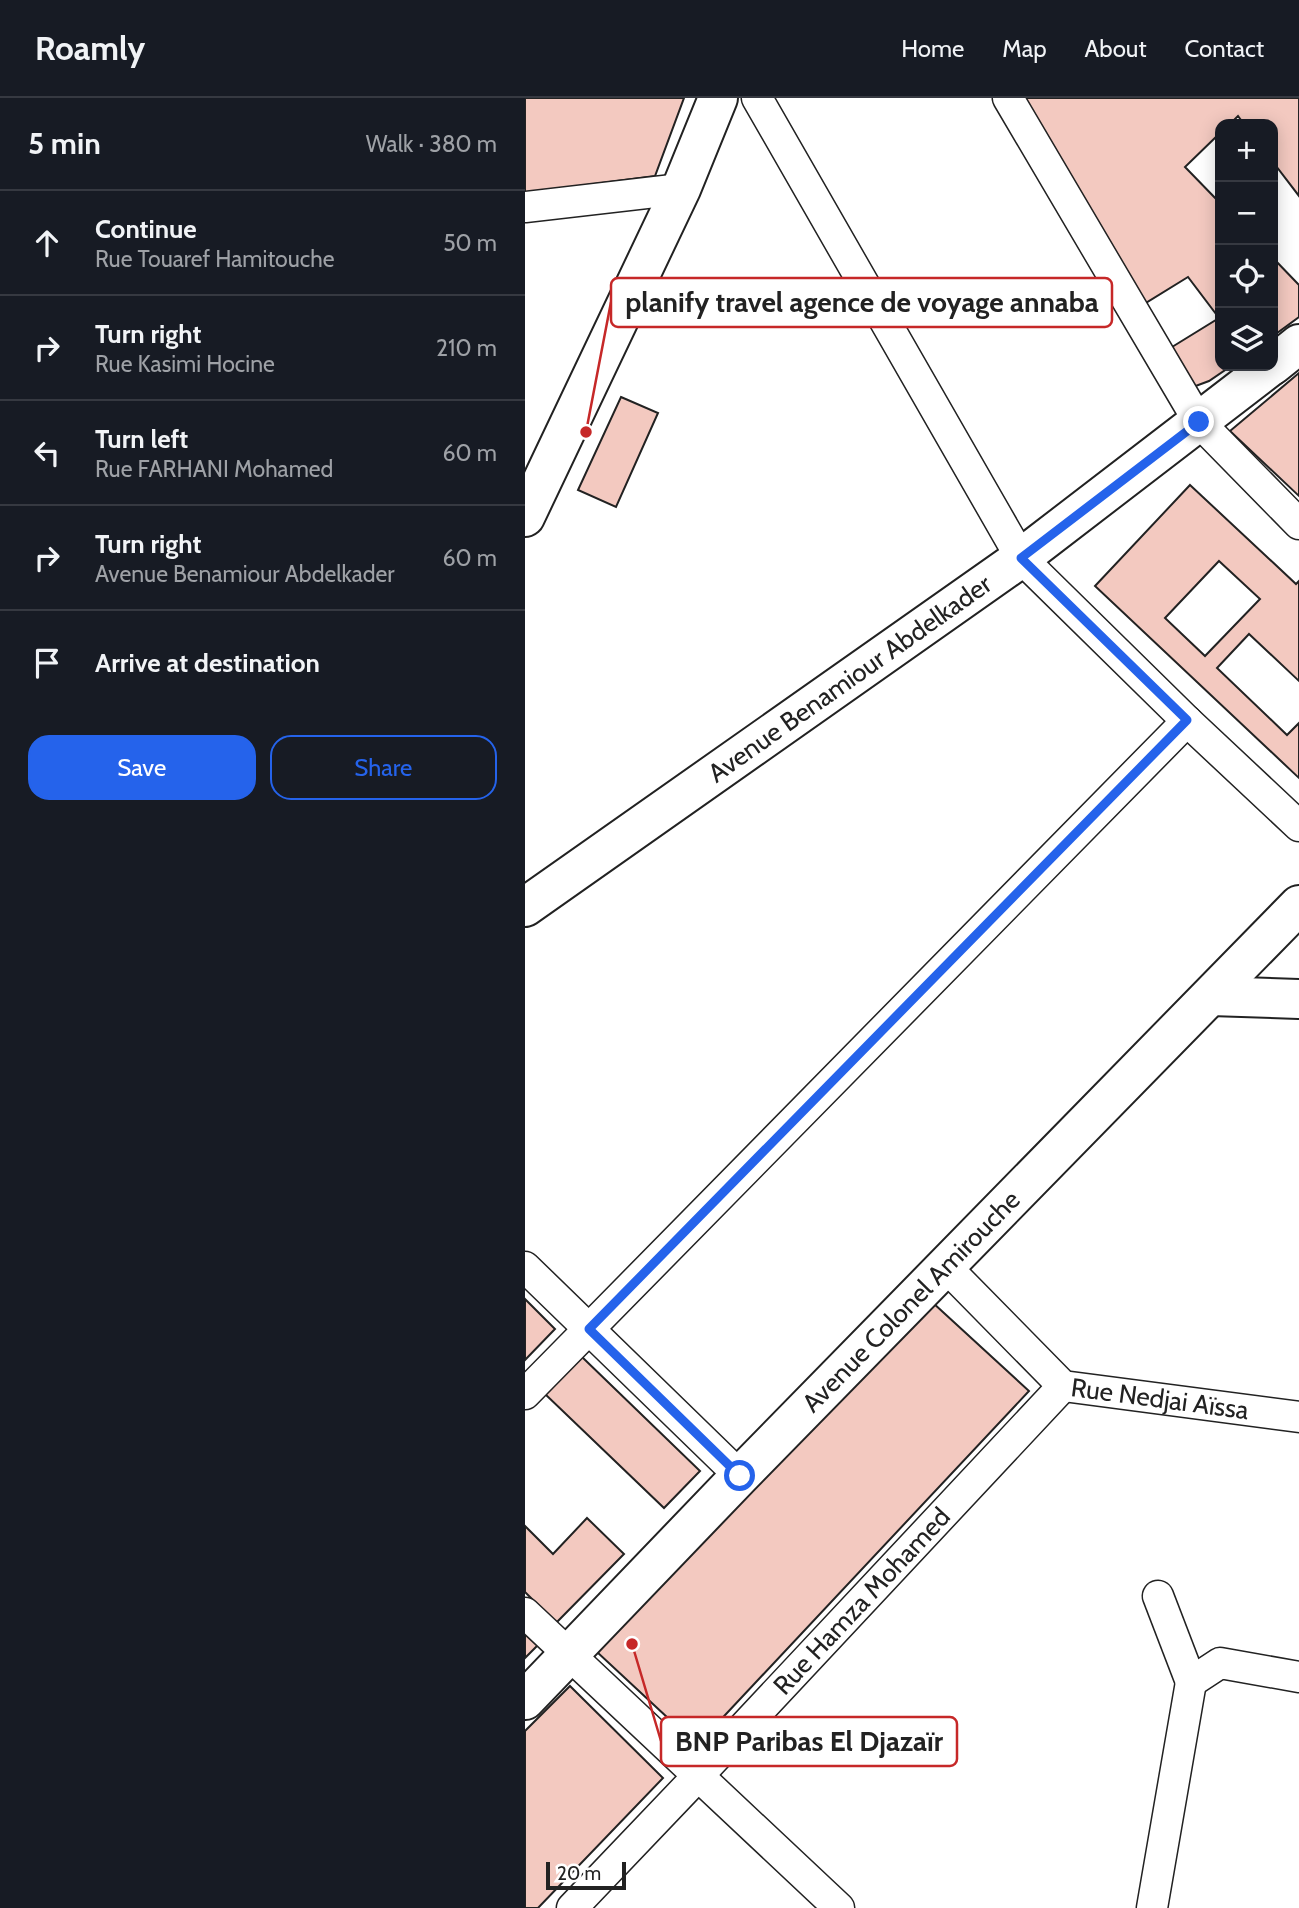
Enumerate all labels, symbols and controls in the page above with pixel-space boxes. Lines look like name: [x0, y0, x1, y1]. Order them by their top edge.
text: Roamly: [35, 28, 145, 68]
text: Home: [901, 34, 964, 63]
text: Map: [1002, 34, 1047, 63]
text: About: [1085, 34, 1147, 63]
text: Contact: [1185, 34, 1264, 63]
map controls: [1215, 119, 1278, 371]
button: +: [1215, 119, 1278, 182]
text: 5 min: [28, 125, 101, 162]
text: Walk · 380 m: [366, 130, 497, 158]
button: −: [1215, 182, 1278, 245]
text: Continue: [95, 213, 197, 245]
icon: ahead: [28, 224, 66, 262]
text: 50 m: [443, 229, 497, 257]
text: Rue Touaref Hamitouche: [95, 245, 334, 273]
button: locate: [1215, 245, 1278, 308]
callout: planify travel agence de voyage annaba: [611, 278, 1112, 327]
text: planify travel agence de voyage annaba: [625, 285, 1099, 319]
button: layers: [1215, 308, 1278, 371]
text: Turn right: [95, 318, 201, 350]
icon: right: [28, 329, 66, 367]
text: 210 m: [436, 334, 497, 362]
text: Rue Kasimi Hocine: [95, 350, 275, 378]
route end: [1183, 406, 1214, 437]
text: Turn left: [95, 423, 188, 455]
icon: left: [28, 434, 66, 472]
text: 60 m: [443, 439, 497, 467]
text: Rue FARHANI Mohamed: [95, 455, 333, 483]
text: Turn right: [95, 528, 201, 560]
icon: right: [28, 539, 66, 577]
text: 60 m: [443, 544, 497, 572]
text: Avenue Benamiour Abdelkader: [95, 560, 395, 588]
street label: Avenue Benamiour Abdelkader: [702, 568, 998, 789]
icon: arrive: [28, 644, 66, 682]
text: Arrive at destination: [95, 647, 320, 679]
button: Save: [28, 735, 256, 800]
button: Share: [270, 735, 497, 800]
street label: Avenue Colonel Amirouche: [795, 1184, 1027, 1419]
street label: Rue Nedjai Aïssa: [1069, 1371, 1251, 1426]
route start: [724, 1460, 755, 1491]
street label: Rue Hamza Mohamed: [766, 1501, 957, 1701]
callout: BNP Paribas El Djazaïr: [661, 1717, 957, 1766]
text: BNP Paribas El Djazaïr: [675, 1724, 944, 1758]
scale bar: [546, 1859, 627, 1891]
text: 20 m: [557, 1862, 601, 1885]

